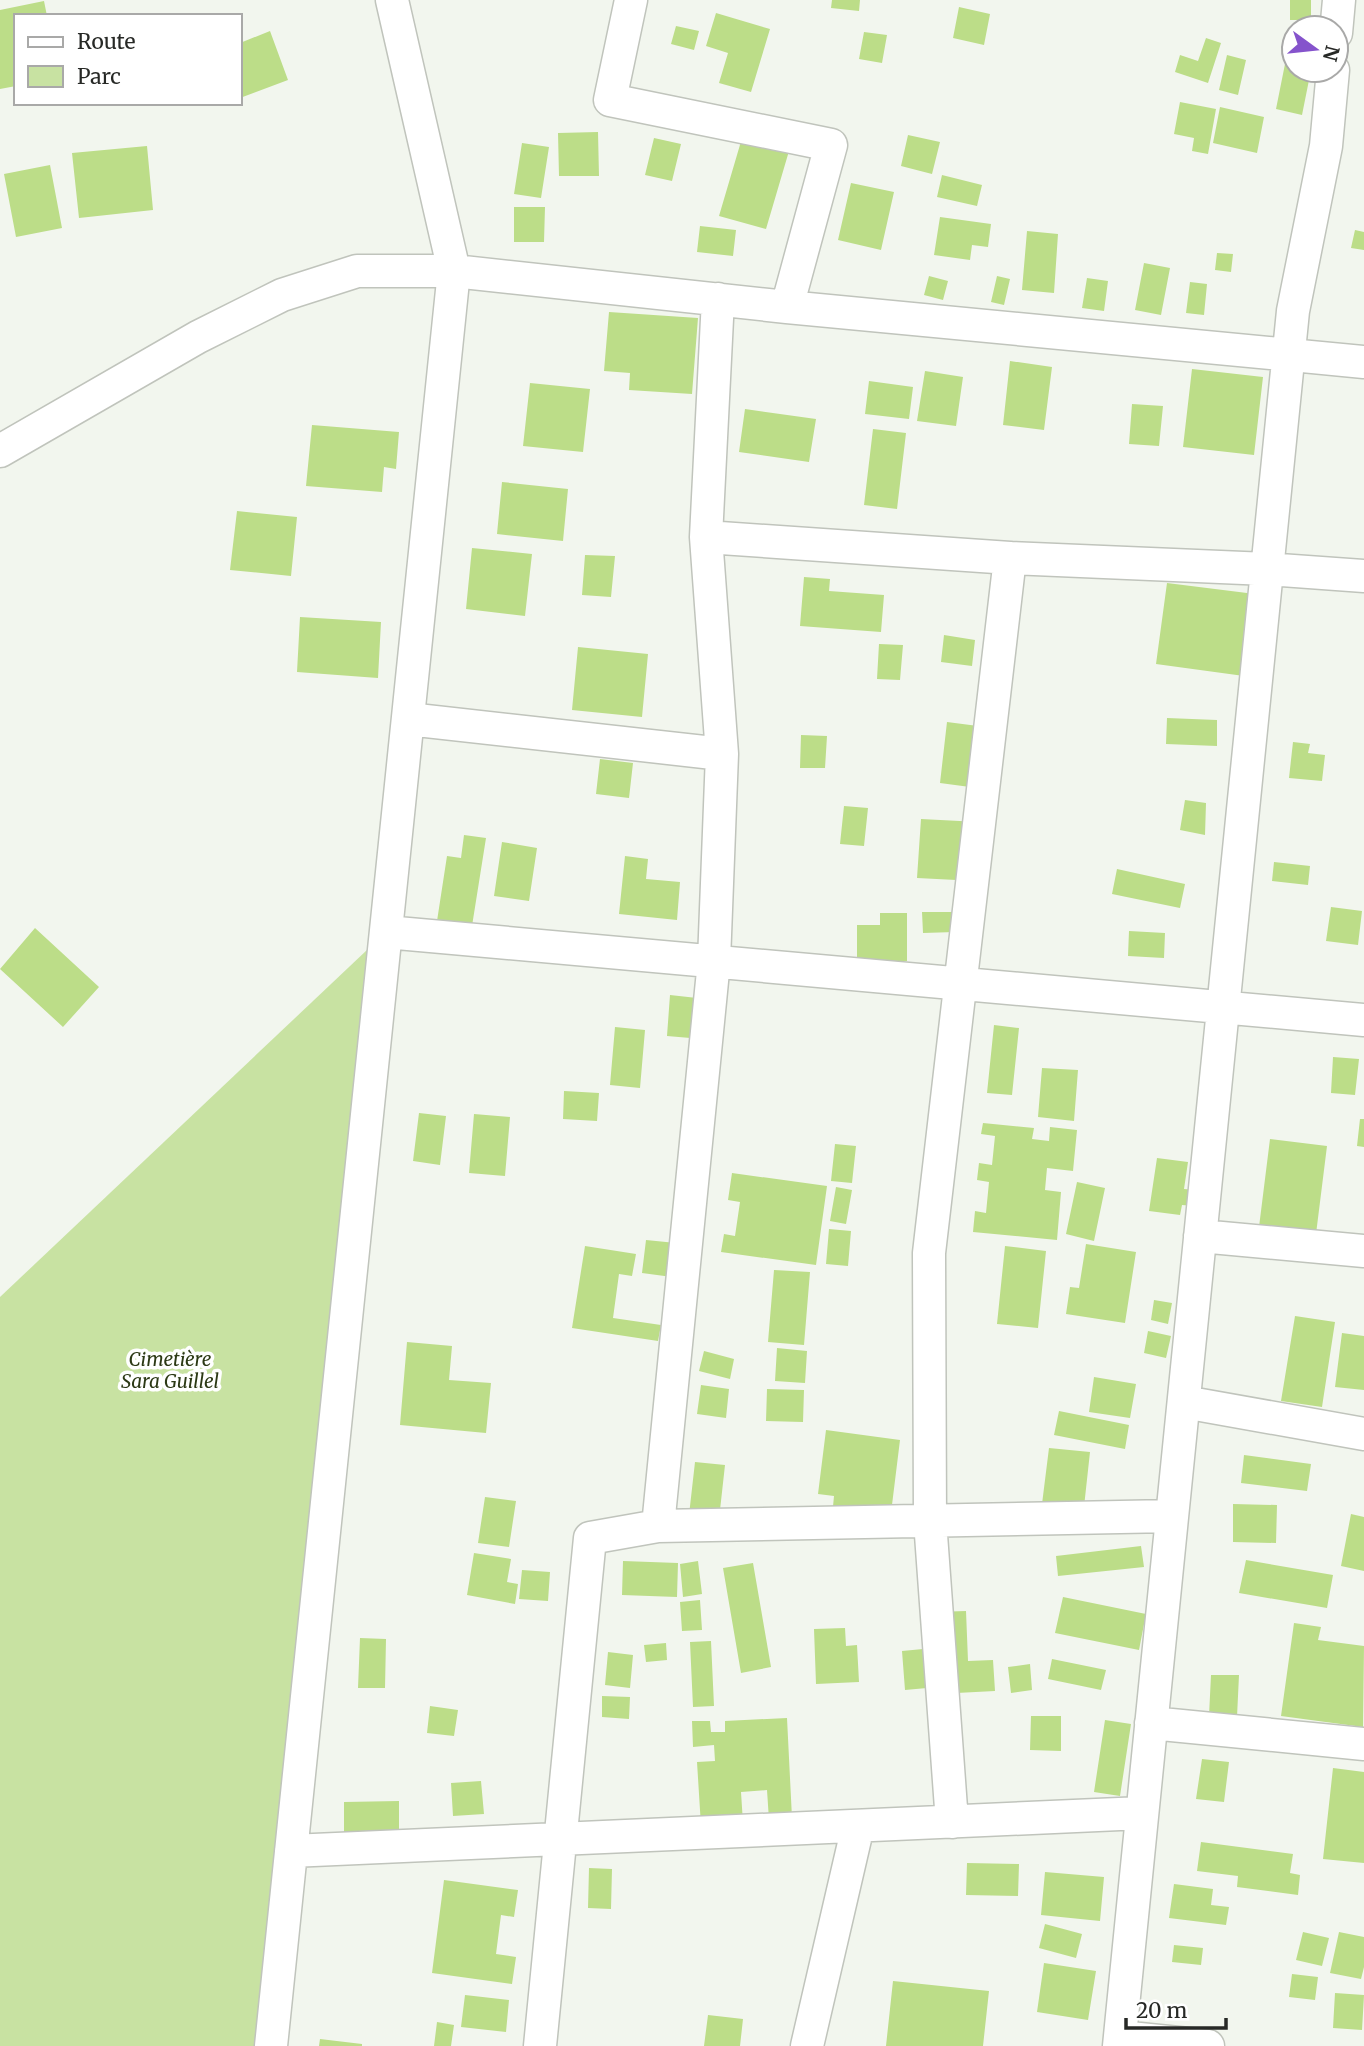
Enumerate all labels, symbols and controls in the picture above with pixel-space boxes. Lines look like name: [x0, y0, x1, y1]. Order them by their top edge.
legend: [14, 14, 242, 105]
north arrow: [1280, 14, 1350, 84]
text: Route: [77, 28, 135, 55]
text: N: [1318, 43, 1345, 64]
text: Parc: [77, 63, 121, 90]
park label: Cimetière Sara Guillel: [121, 1347, 219, 1393]
scale bar: [1126, 1986, 1226, 2030]
text: 20 m: [1136, 1997, 1188, 2024]

